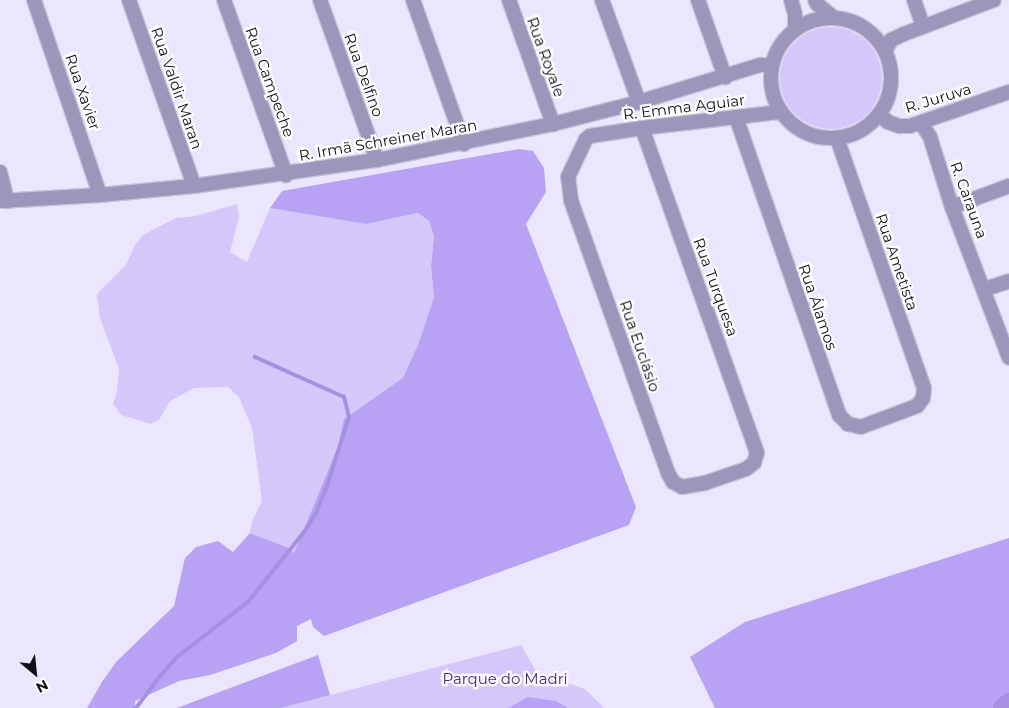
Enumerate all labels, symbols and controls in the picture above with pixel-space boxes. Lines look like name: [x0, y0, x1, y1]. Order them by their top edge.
street label: Rua Royale: [523, 15, 569, 99]
street label: Rua Valdir Maran: [148, 25, 206, 151]
street label: Rua Campeche: [242, 25, 298, 139]
street label: Rua Delfino: [341, 31, 387, 119]
street label: Rua Xavier: [62, 52, 104, 132]
street label: R. Juruva: [903, 79, 973, 117]
street label: R. Emma Aguiar: [622, 91, 746, 123]
street label: R. Irmã Schreiner Maran: [298, 115, 478, 165]
street label: R. Carauna: [947, 159, 991, 241]
street label: Rua Ametista: [872, 211, 922, 313]
street label: Rua Turquesa: [690, 235, 742, 339]
street label: Rua Álamos: [795, 262, 841, 352]
street label: Rua Euclásio: [616, 298, 664, 394]
north arrow: [10, 648, 60, 698]
park label: Parque do Madri: [442, 670, 568, 688]
text: N: [33, 676, 51, 697]

